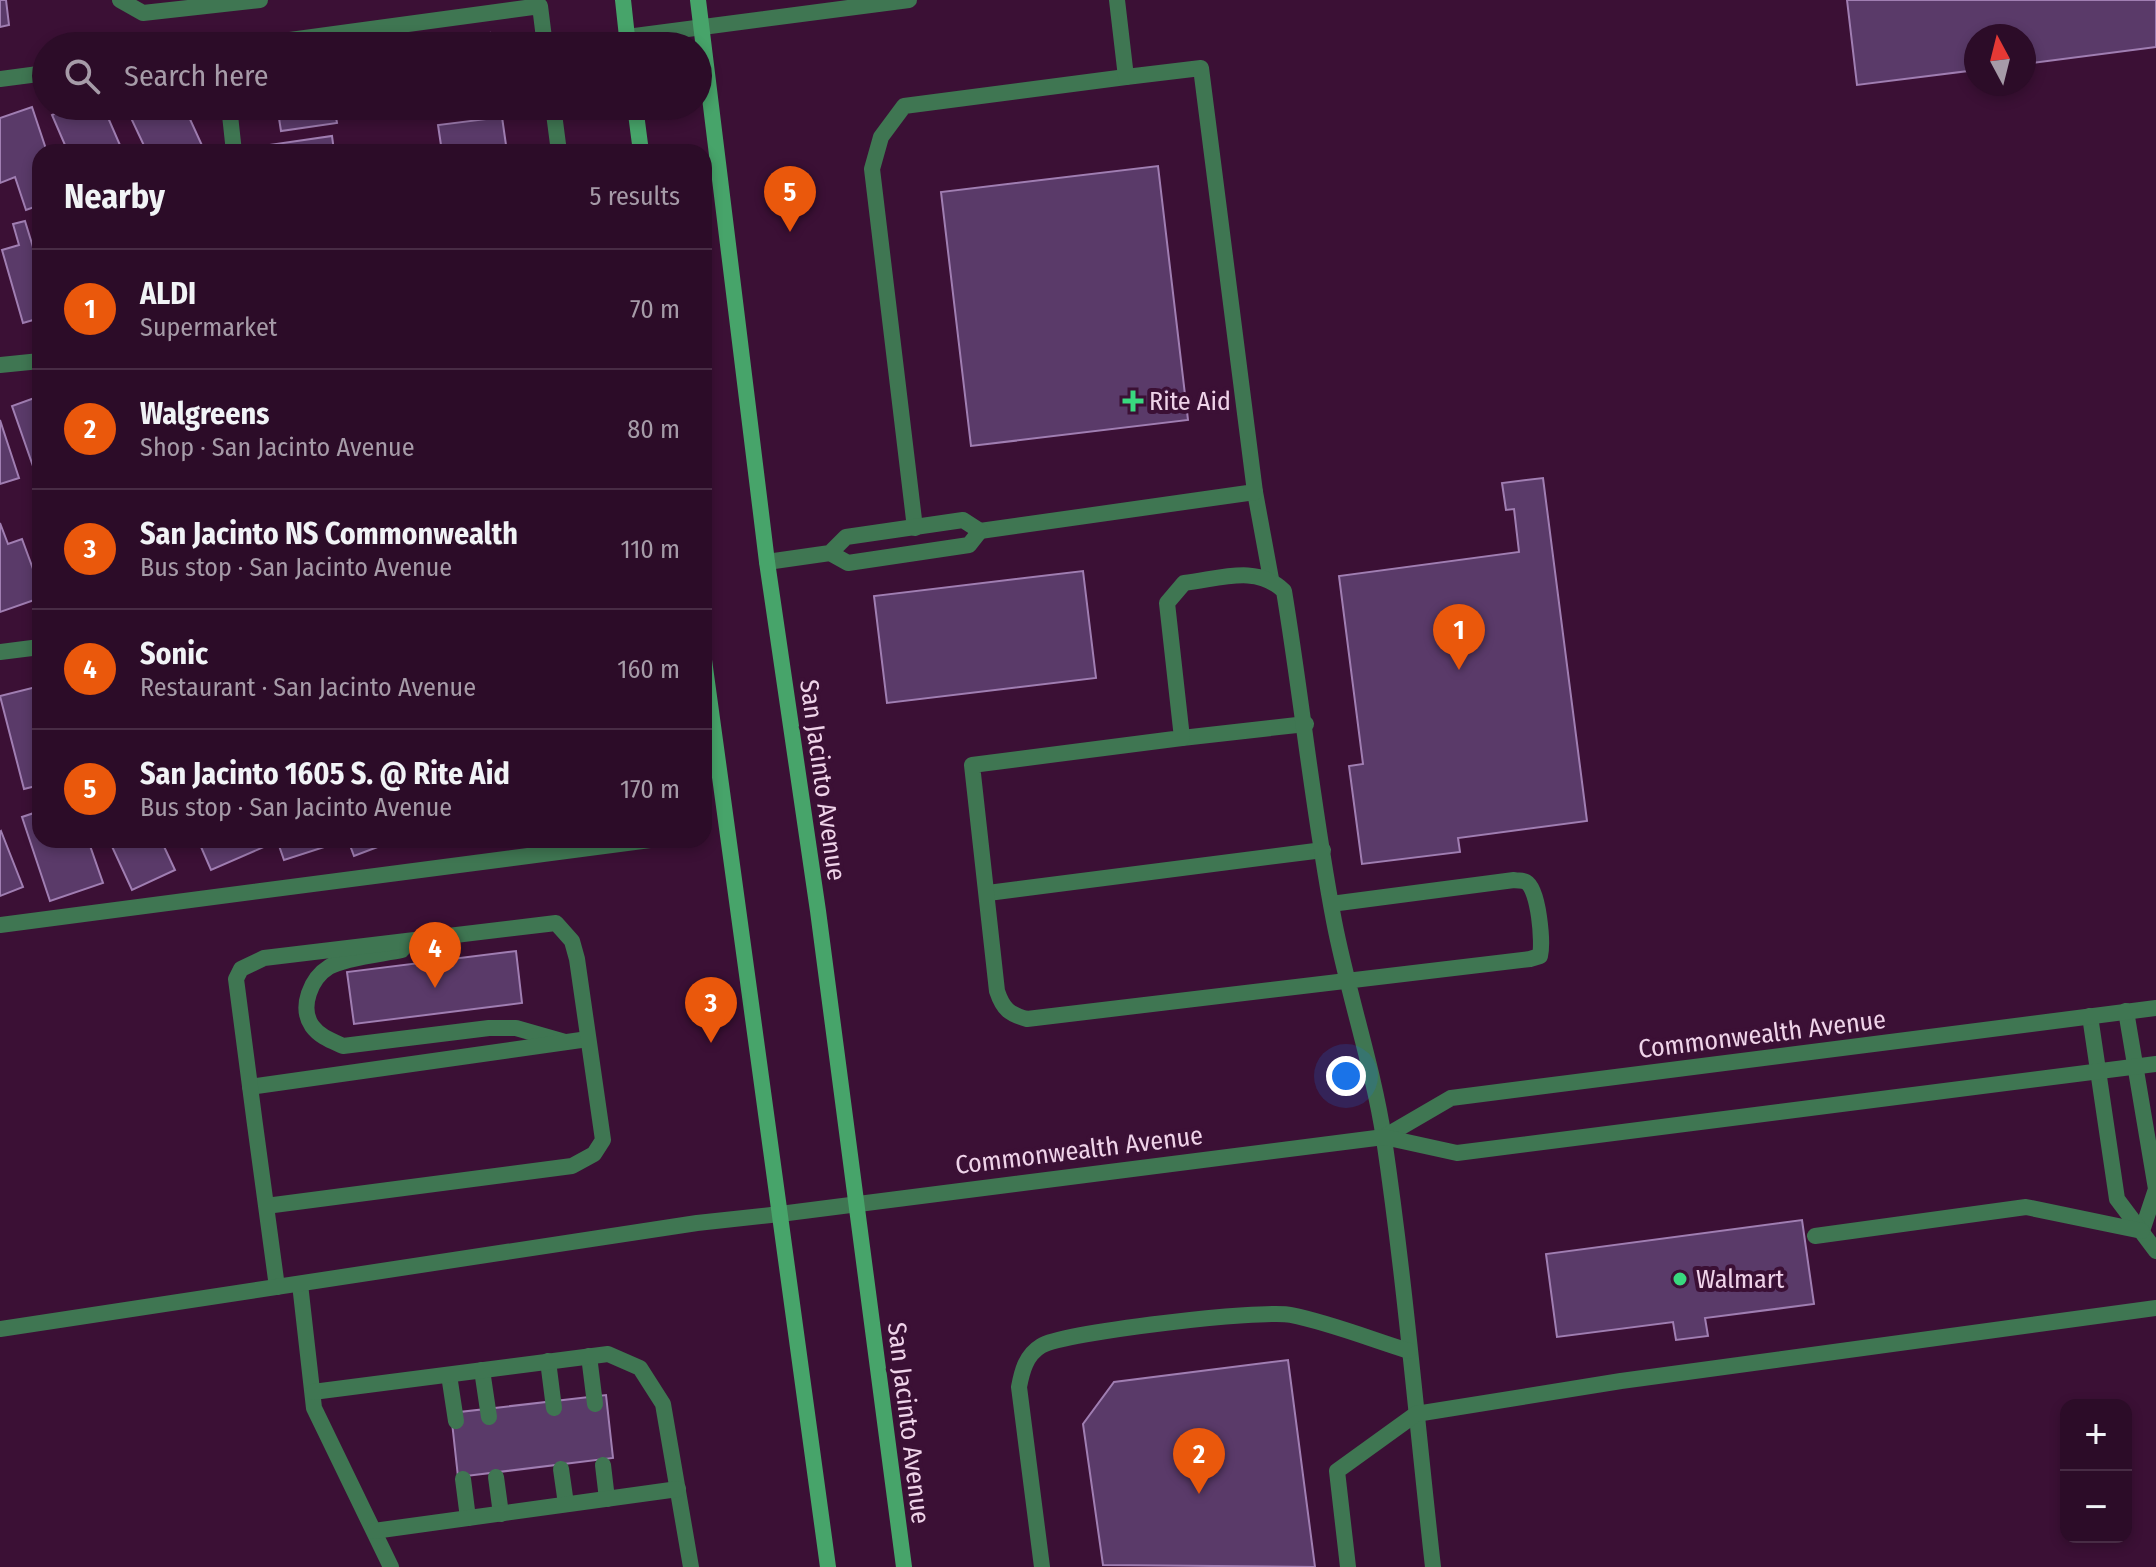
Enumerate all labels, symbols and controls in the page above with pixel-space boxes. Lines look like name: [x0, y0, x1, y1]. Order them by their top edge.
north arrow: [1964, 24, 2036, 96]
search box: [32, 32, 712, 120]
icon: search: [60, 54, 104, 98]
text: Search here: [124, 58, 269, 94]
pin: 5: [764, 166, 816, 232]
text: Nearby: [64, 176, 165, 217]
text: 5 results: [590, 181, 680, 212]
text: ALDI: [140, 276, 196, 312]
text: 1: [85, 294, 96, 325]
text: 70 m: [630, 294, 680, 325]
text: Supermarket: [140, 312, 277, 343]
place label: Rite Aid: [1149, 386, 1231, 417]
marker: Rite Aid: [1124, 392, 1142, 410]
text: Walgreens: [140, 396, 269, 432]
text: 2: [84, 414, 96, 445]
text: 80 m: [627, 414, 680, 445]
text: Shop · San Jacinto Avenue: [140, 432, 415, 463]
text: San Jacinto NS Commonwealth: [140, 516, 518, 552]
text: 3: [84, 534, 96, 565]
text: 110 m: [620, 534, 680, 565]
text: Bus stop · San Jacinto Avenue: [140, 552, 452, 583]
pin: 1: [1433, 604, 1485, 670]
text: Sonic: [140, 636, 208, 672]
text: 4: [83, 654, 97, 685]
text: 160 m: [617, 654, 680, 685]
text: Restaurant · San Jacinto Avenue: [140, 672, 476, 703]
street label: San Jacinto Avenue: [793, 678, 852, 883]
text: San Jacinto 1605 S. @ Rite Aid: [140, 756, 510, 792]
text: 5: [84, 774, 96, 805]
text: 170 m: [620, 774, 680, 805]
text: Bus stop · San Jacinto Avenue: [140, 792, 452, 823]
pin: 4: [409, 922, 461, 988]
pin: 3: [685, 977, 737, 1043]
street label: Commonwealth Avenue: [1637, 1004, 1888, 1065]
your location: [1326, 1056, 1366, 1096]
street label: Commonwealth Avenue: [954, 1120, 1205, 1181]
place label: Walmart: [1696, 1264, 1785, 1295]
marker: Walmart: [1671, 1270, 1689, 1288]
street label: San Jacinto Avenue: [881, 1321, 936, 1526]
map controls: [2060, 1399, 2132, 1543]
button: +: [2060, 1399, 2132, 1471]
pin: 2: [1173, 1428, 1225, 1494]
button: −: [2060, 1471, 2132, 1543]

